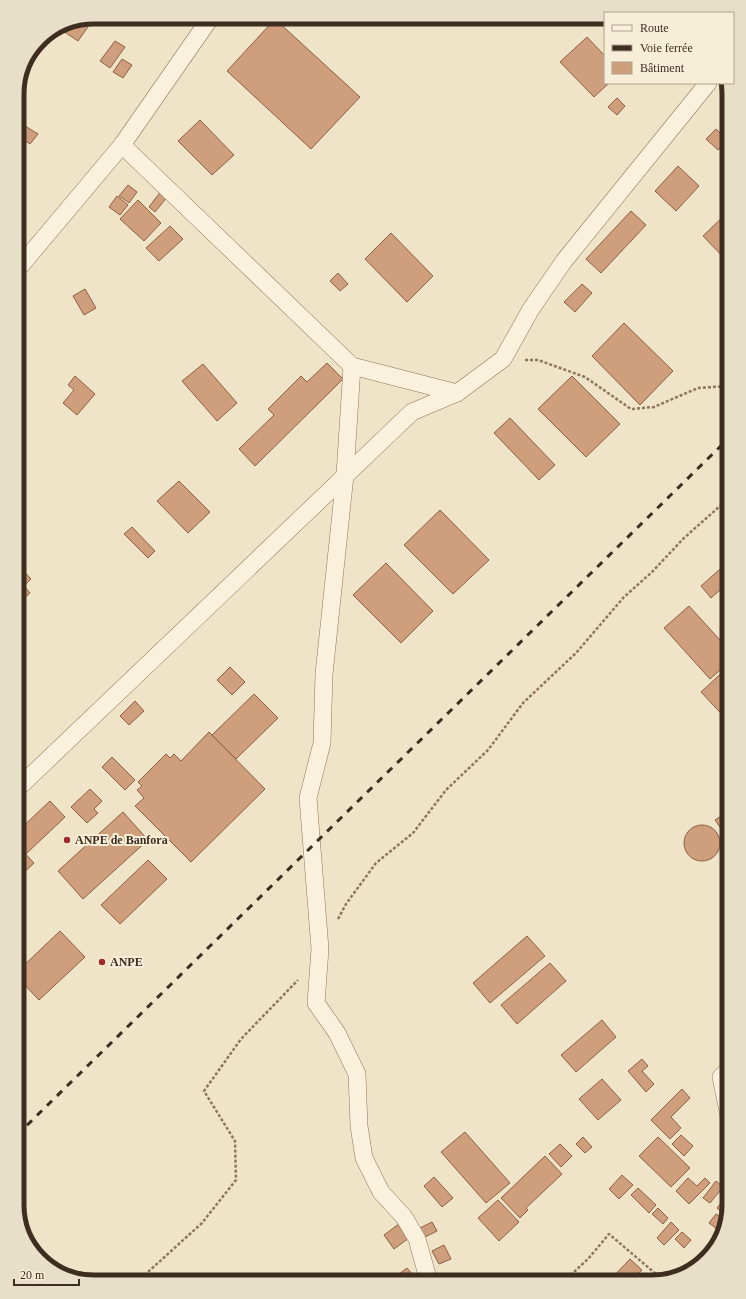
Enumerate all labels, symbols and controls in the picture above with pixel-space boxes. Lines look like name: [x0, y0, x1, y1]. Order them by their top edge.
legend: [604, 12, 734, 84]
text: Route: [640, 21, 669, 35]
text: Voie ferrée: [640, 41, 693, 55]
text: Bâtiment: [640, 61, 685, 75]
place label: ANPE de Banfora: [75, 833, 168, 847]
marker: ANPE de Banfora: [62, 835, 72, 845]
place label: ANPE: [110, 955, 143, 969]
marker: ANPE: [97, 957, 107, 967]
scale bar: [14, 1261, 79, 1287]
text: 20 m: [20, 1268, 45, 1282]

